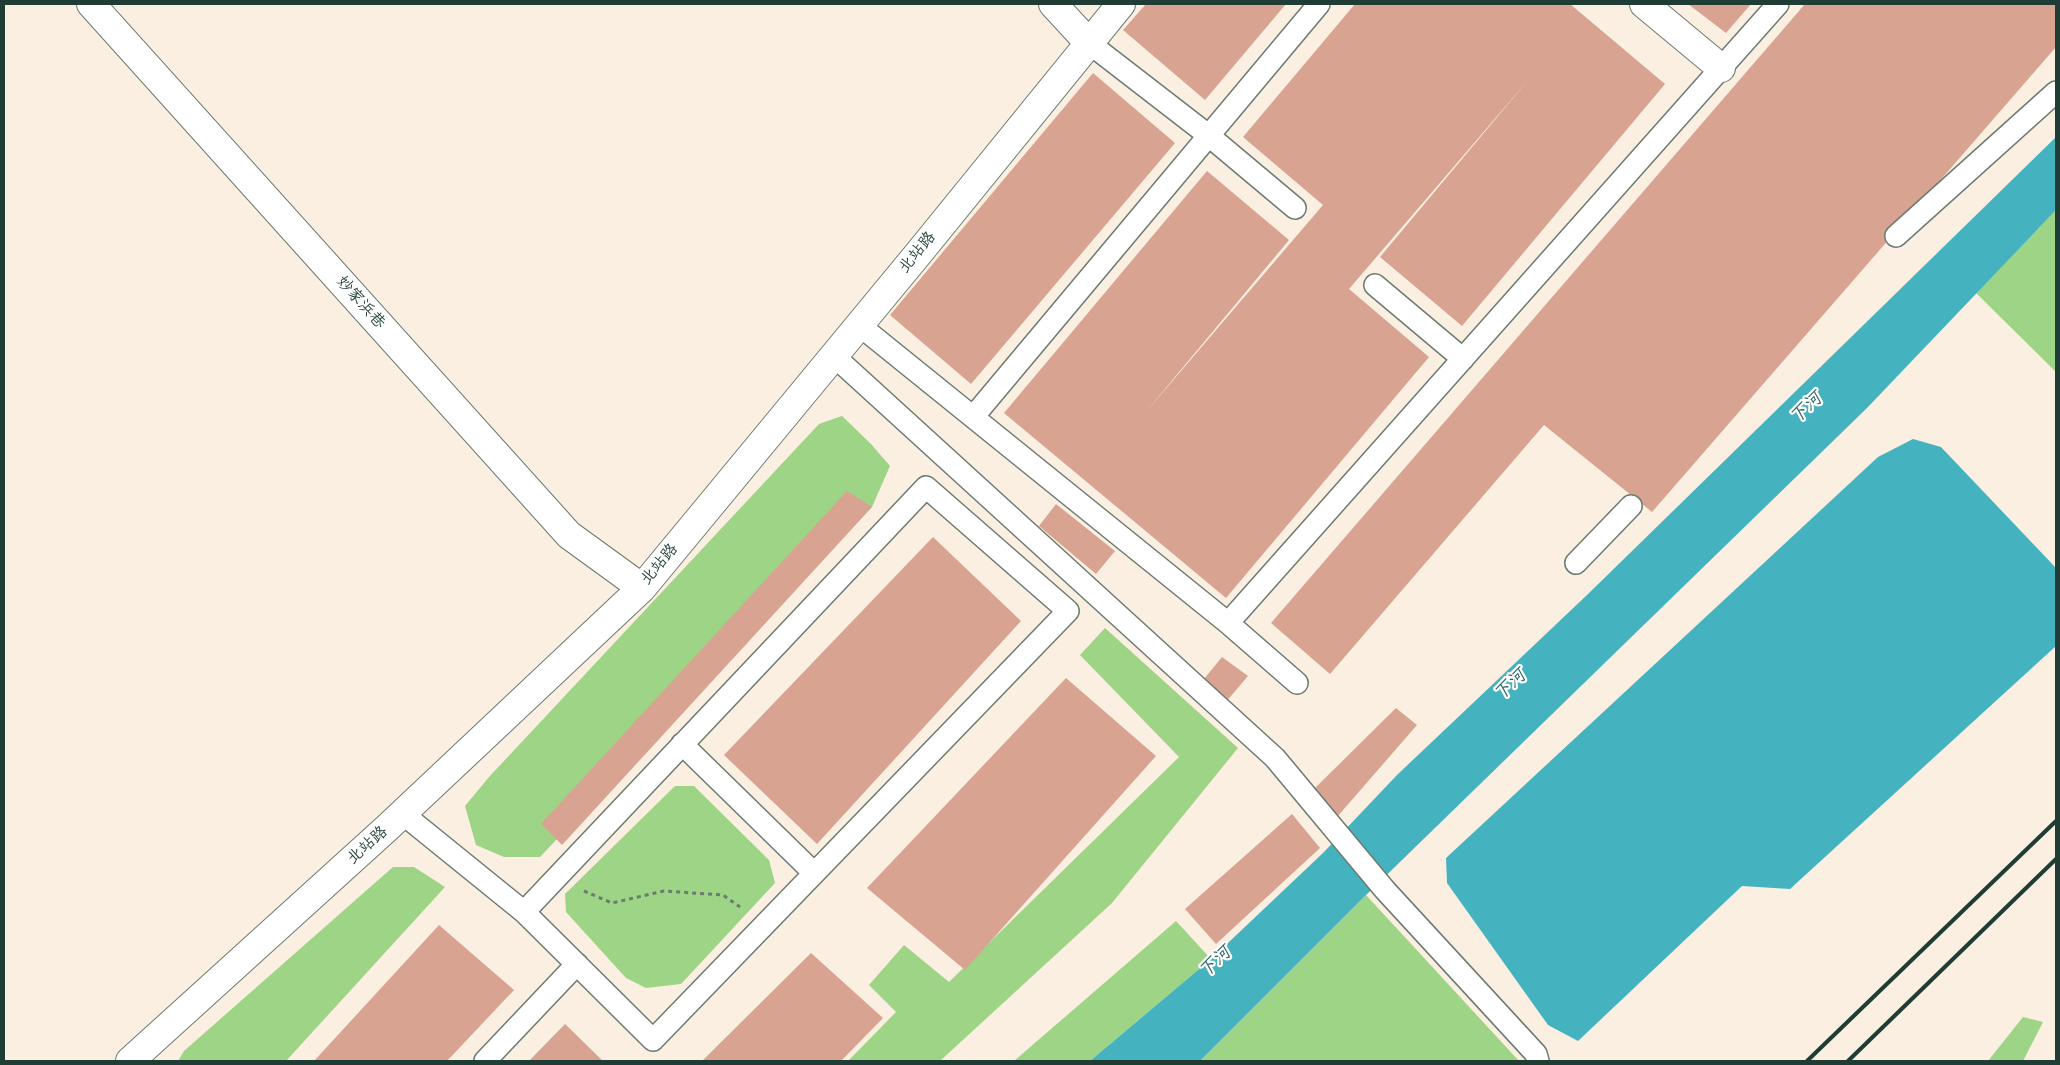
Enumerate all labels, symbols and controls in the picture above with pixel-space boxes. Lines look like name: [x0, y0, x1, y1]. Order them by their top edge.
street label: 北站路: [895, 228, 941, 278]
street label: 妙家浜巷: [331, 273, 389, 333]
water label: 下河: [1786, 389, 1828, 429]
street label: 北站路: [637, 540, 683, 590]
water label: 下河: [1490, 666, 1532, 706]
street label: 北站路: [344, 823, 392, 869]
water label: 下河: [1195, 943, 1237, 983]

